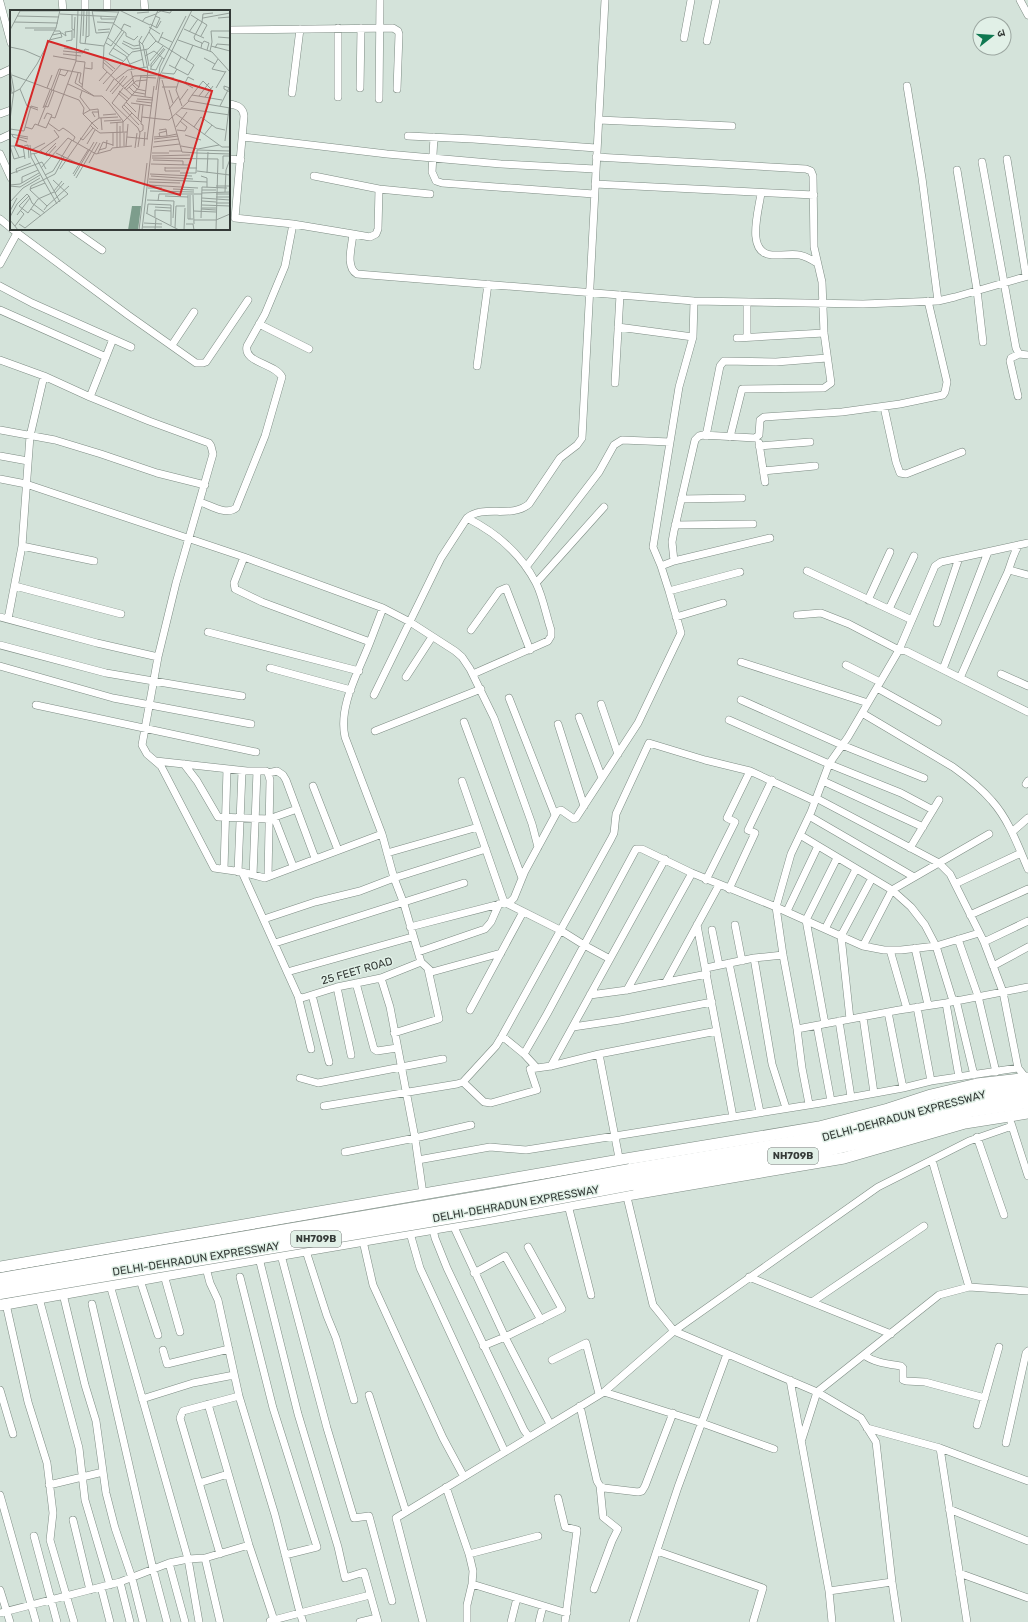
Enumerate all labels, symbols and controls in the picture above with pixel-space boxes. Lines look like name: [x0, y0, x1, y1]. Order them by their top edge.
inset map: [10, 10, 230, 230]
north arrow: [972, 16, 1012, 56]
text: उ: [994, 28, 1008, 39]
street label: 25 FEET ROAD: [320, 955, 394, 987]
street label: DELHI-DEHRADUN EXPRESSWAY: [821, 1088, 987, 1144]
road number: NH709B: [768, 1148, 818, 1164]
street label: DELHI-DEHRADUN EXPRESSWAY: [432, 1183, 600, 1225]
road number: NH709B: [291, 1231, 341, 1247]
street label: DELHI-DEHRADUN EXPRESSWAY: [111, 1239, 281, 1279]

